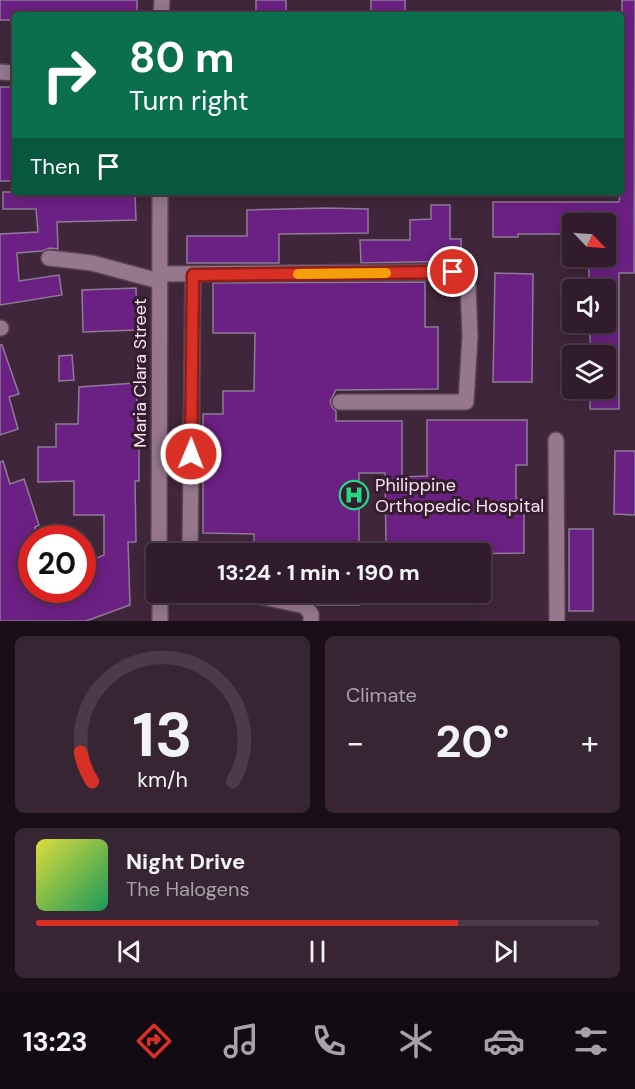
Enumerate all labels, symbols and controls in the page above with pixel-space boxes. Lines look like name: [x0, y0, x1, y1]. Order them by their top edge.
text: 80 m: [129, 30, 235, 85]
icon: right: [30, 36, 108, 114]
text: Turn right: [129, 83, 249, 118]
icon: arrive: [92, 150, 125, 183]
text: Then: [30, 152, 80, 181]
north arrow: [562, 213, 616, 267]
map controls: [562, 213, 616, 399]
pin: [427, 246, 478, 297]
icon: arrive: [436, 255, 469, 288]
button: sound: [562, 279, 616, 333]
street label: Maria Clara Street: [128, 298, 152, 448]
button: layers: [562, 345, 616, 399]
position arrow: [159, 422, 223, 486]
place label: Philippine Orthopedic Hospital: [375, 473, 544, 518]
hospital icon: Philippine Orthopedic Hospital: [338, 479, 370, 511]
speed limit sign: 20: [18, 525, 96, 603]
text: 13:24 · 1 min · 190 m: [217, 558, 420, 587]
text: Climate: [346, 682, 417, 708]
text: 13: [132, 694, 193, 775]
text: 20°: [436, 712, 509, 771]
text: −: [346, 721, 364, 764]
text: +: [581, 721, 599, 764]
text: km/h: [137, 766, 188, 794]
text: Night Drive: [126, 847, 245, 876]
text: The Halogens: [126, 876, 249, 902]
icon: previous: [113, 935, 146, 968]
icon: pause: [301, 935, 334, 968]
icon: next: [489, 935, 522, 968]
icon: directions: [133, 1020, 175, 1062]
icon: music: [220, 1020, 262, 1062]
icon: phone: [308, 1020, 350, 1062]
icon: climate: [395, 1020, 437, 1062]
icon: car: [483, 1020, 525, 1062]
icon: filters: [570, 1020, 612, 1062]
text: 13:23: [23, 1024, 88, 1059]

